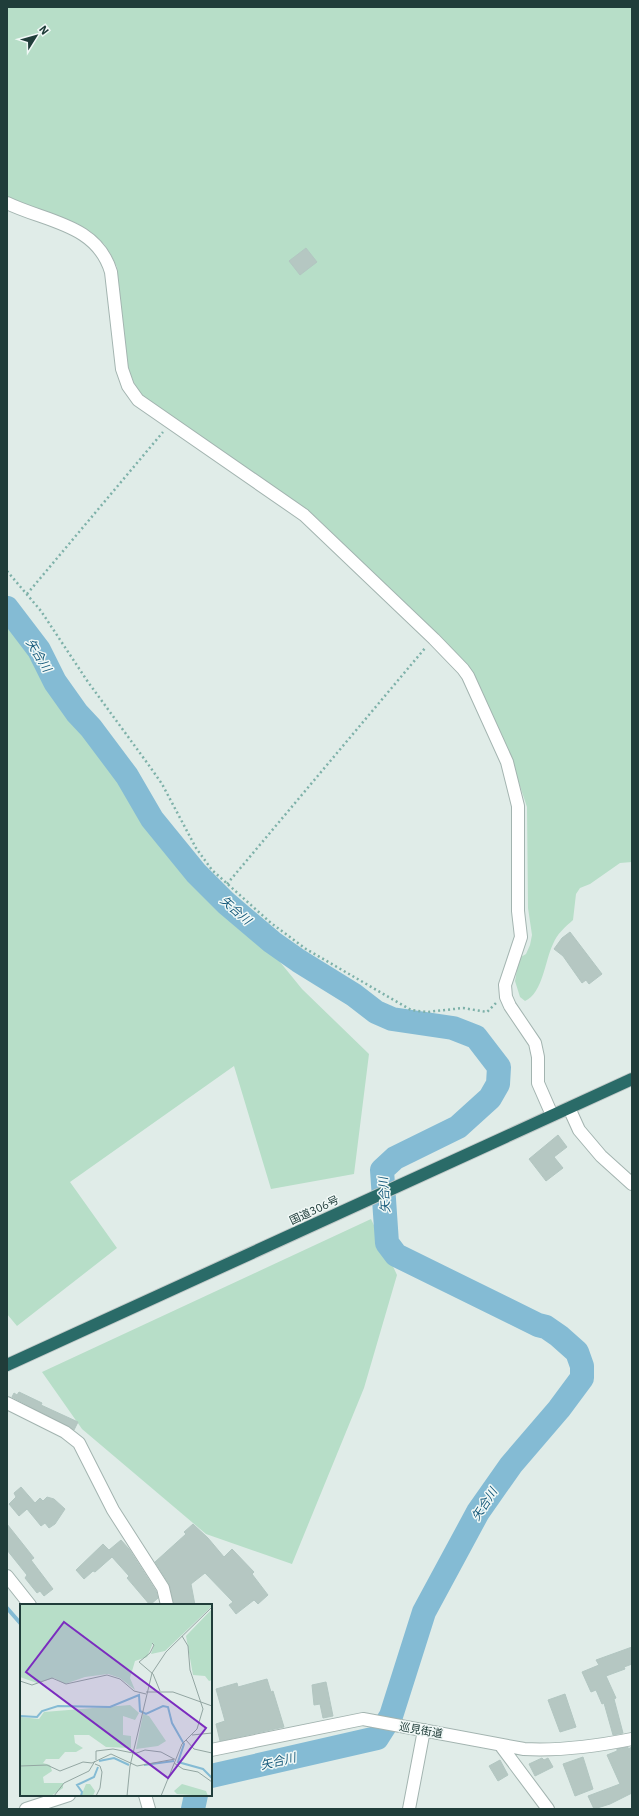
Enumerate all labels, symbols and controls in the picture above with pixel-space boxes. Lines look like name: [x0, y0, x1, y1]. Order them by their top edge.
north arrow: [16, 16, 56, 56]
text: N: [36, 23, 52, 37]
water label: 矢合川: [23, 636, 56, 676]
water label: 矢合川: [217, 893, 256, 929]
water label: 矢合川: [375, 1175, 393, 1213]
street label: 国道306号: [287, 1192, 341, 1228]
water label: 矢合川: [468, 1483, 501, 1523]
inset map: [20, 1604, 212, 1796]
street label: 巡見街道: [398, 1719, 444, 1741]
water label: 矢合川: [259, 1749, 299, 1772]

